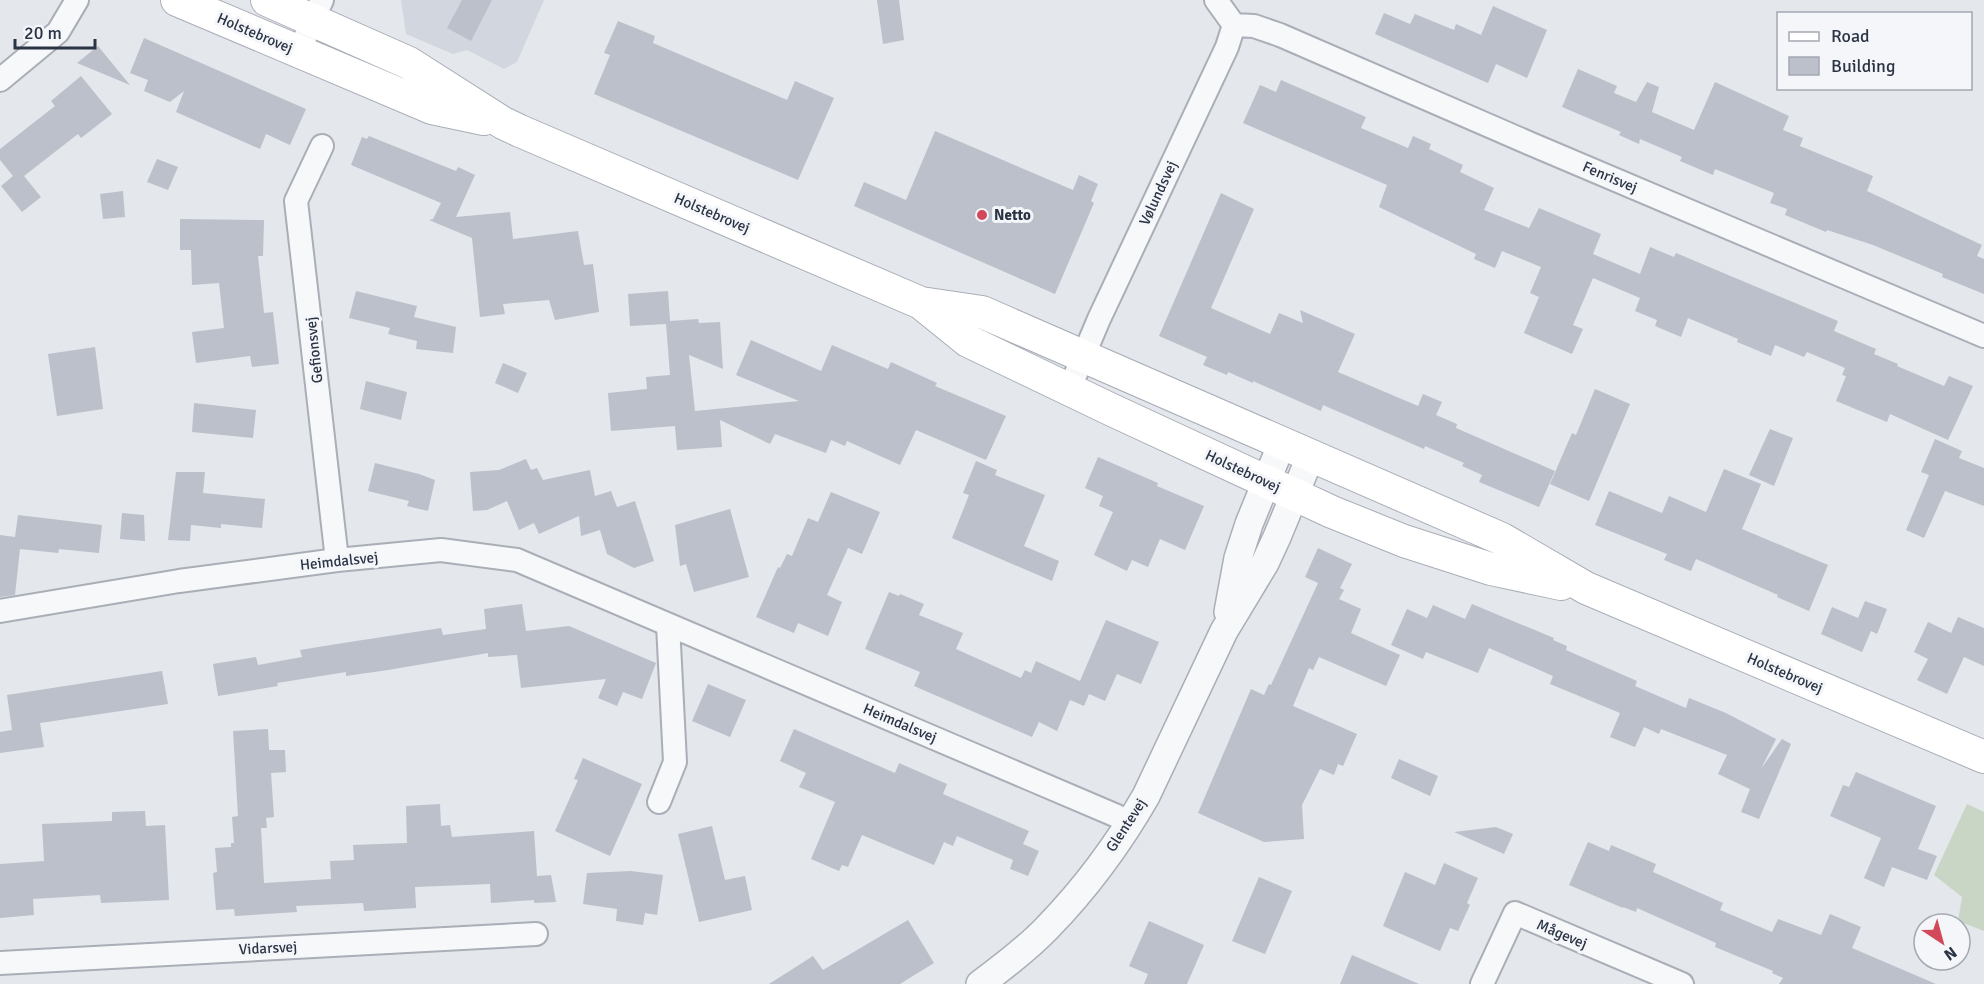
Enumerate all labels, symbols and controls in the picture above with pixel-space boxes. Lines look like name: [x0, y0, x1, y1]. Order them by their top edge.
street label: Holstebrovej: [214, 9, 296, 57]
scale bar: [15, 12, 94, 50]
legend: [1777, 12, 1972, 90]
text: 20 m: [24, 22, 62, 44]
text: Road: [1831, 25, 1870, 47]
text: Building: [1831, 55, 1895, 77]
street label: Fenrisvej: [1580, 157, 1640, 197]
street label: Vølundsvej: [1135, 158, 1181, 228]
street label: Holstebrovej: [671, 189, 753, 237]
place label: Netto: [994, 206, 1031, 224]
marker: Netto: [975, 208, 989, 222]
street label: Gefionsvej: [302, 316, 326, 384]
street label: Holstebrovej: [1203, 446, 1283, 496]
street label: Heimdalsvej: [299, 548, 379, 574]
street label: Holstebrovej: [1744, 649, 1826, 697]
street label: Heimdalsvej: [860, 699, 940, 747]
street label: Glentevej: [1102, 795, 1150, 855]
north arrow: [1912, 912, 1972, 972]
street label: Mågevej: [1534, 915, 1590, 953]
street label: Vidarsvej: [238, 937, 298, 959]
text: N: [1940, 942, 1961, 965]

